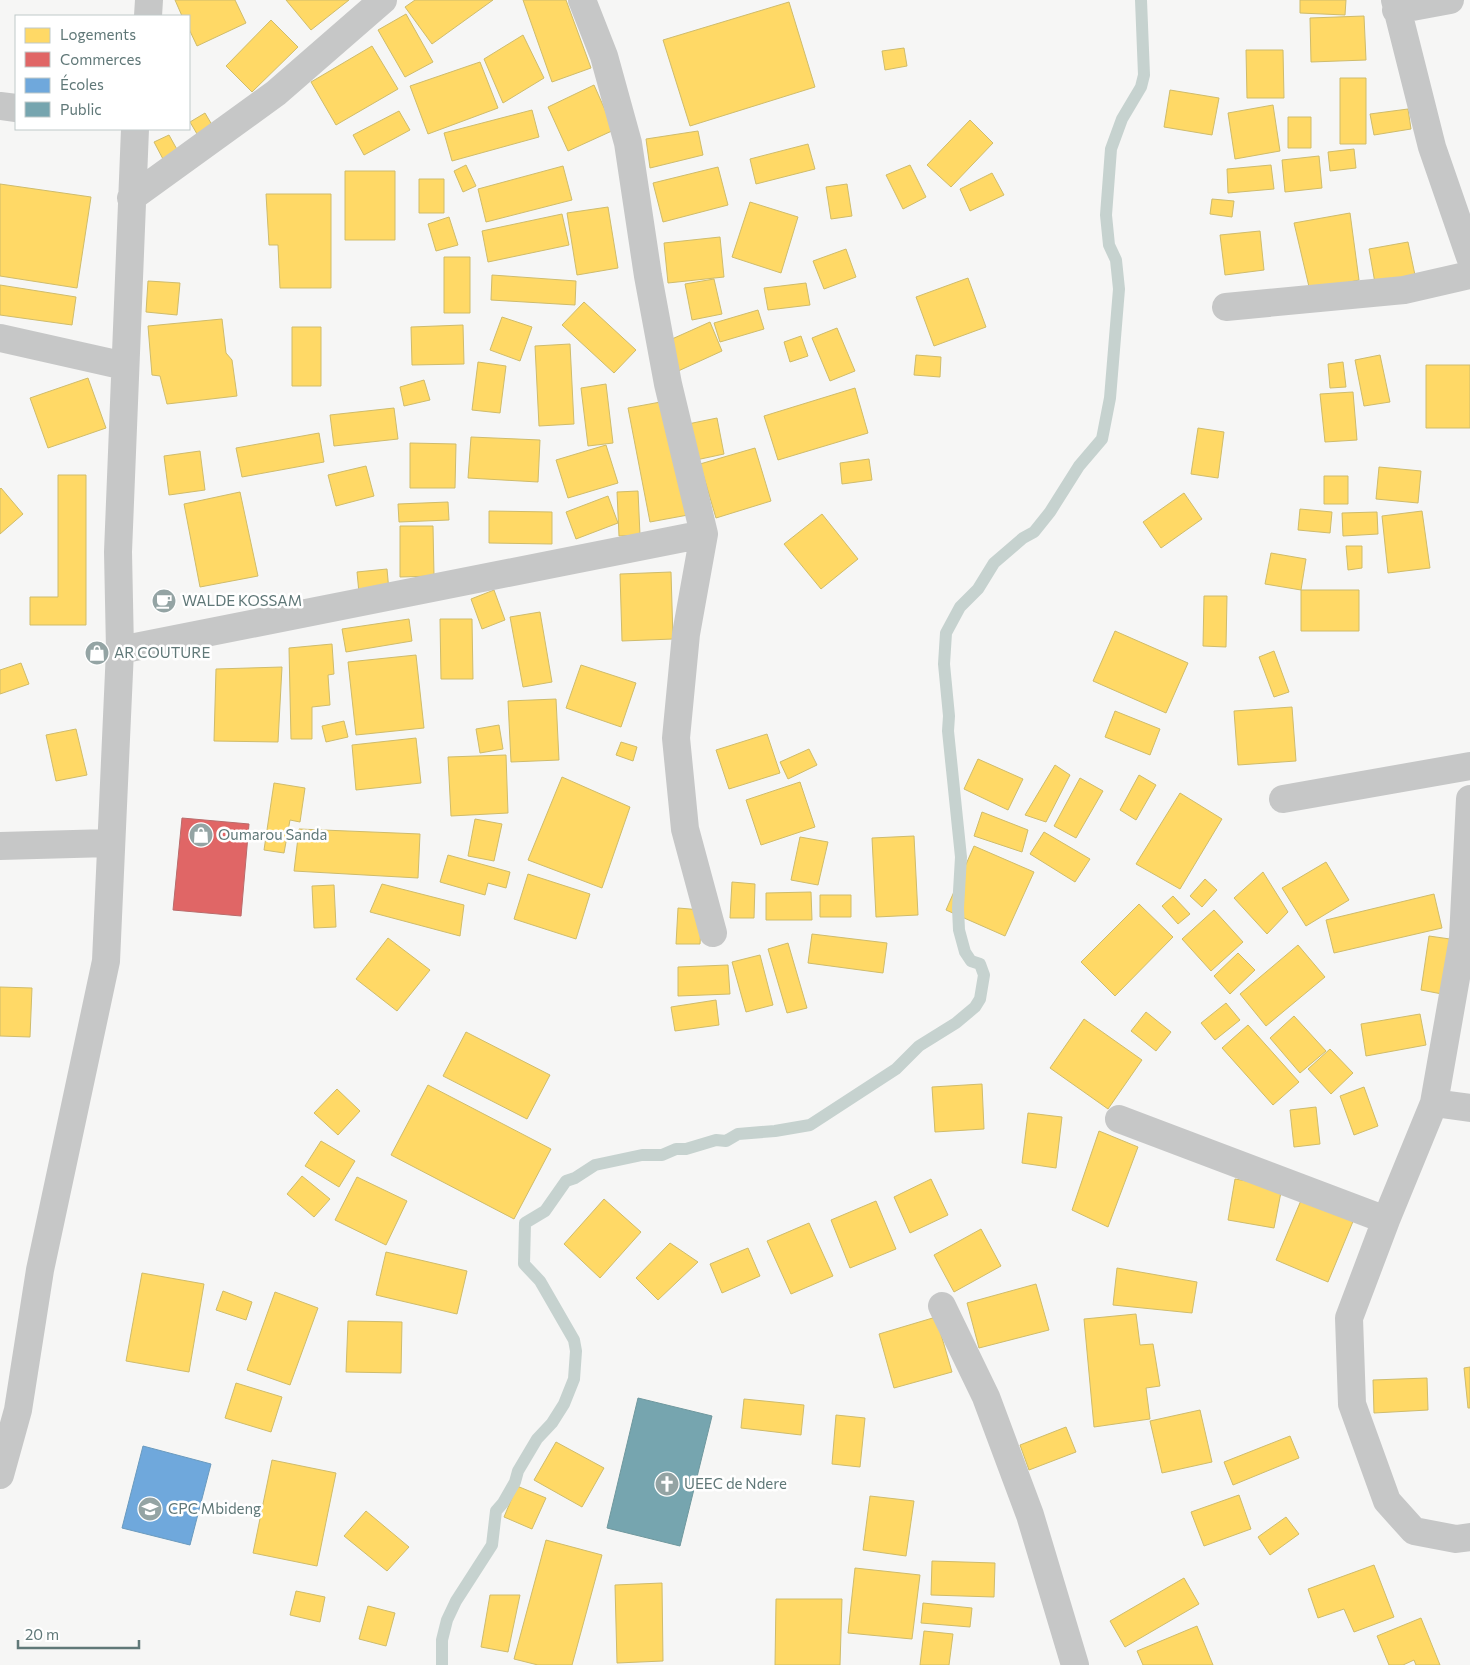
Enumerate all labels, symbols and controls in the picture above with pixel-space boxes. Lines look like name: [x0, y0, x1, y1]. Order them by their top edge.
legend: [15, 15, 190, 130]
text: Logements: [60, 25, 136, 43]
text: Commerces: [60, 50, 141, 68]
text: Écoles: [60, 74, 104, 93]
text: Public: [60, 100, 102, 118]
cafe icon: WALDE KOSSAM: [151, 588, 177, 614]
place label: WALDE KOSSAM: [182, 591, 302, 609]
shop icon: AR COUTURE: [84, 640, 110, 666]
place label: AR COUTURE: [114, 643, 210, 661]
shop icon: Oumarou Sanda: [188, 822, 214, 848]
place label: Oumarou Sanda: [218, 825, 327, 843]
church icon: UEEC de Ndere: [654, 1471, 680, 1497]
place label: UEEC de Ndere: [684, 1474, 787, 1492]
school or university icon: CPC Mbideng: [137, 1496, 163, 1522]
place label: CPC Mbideng: [168, 1499, 261, 1517]
scale bar: [18, 1618, 139, 1650]
text: 20 m: [25, 1625, 59, 1643]

